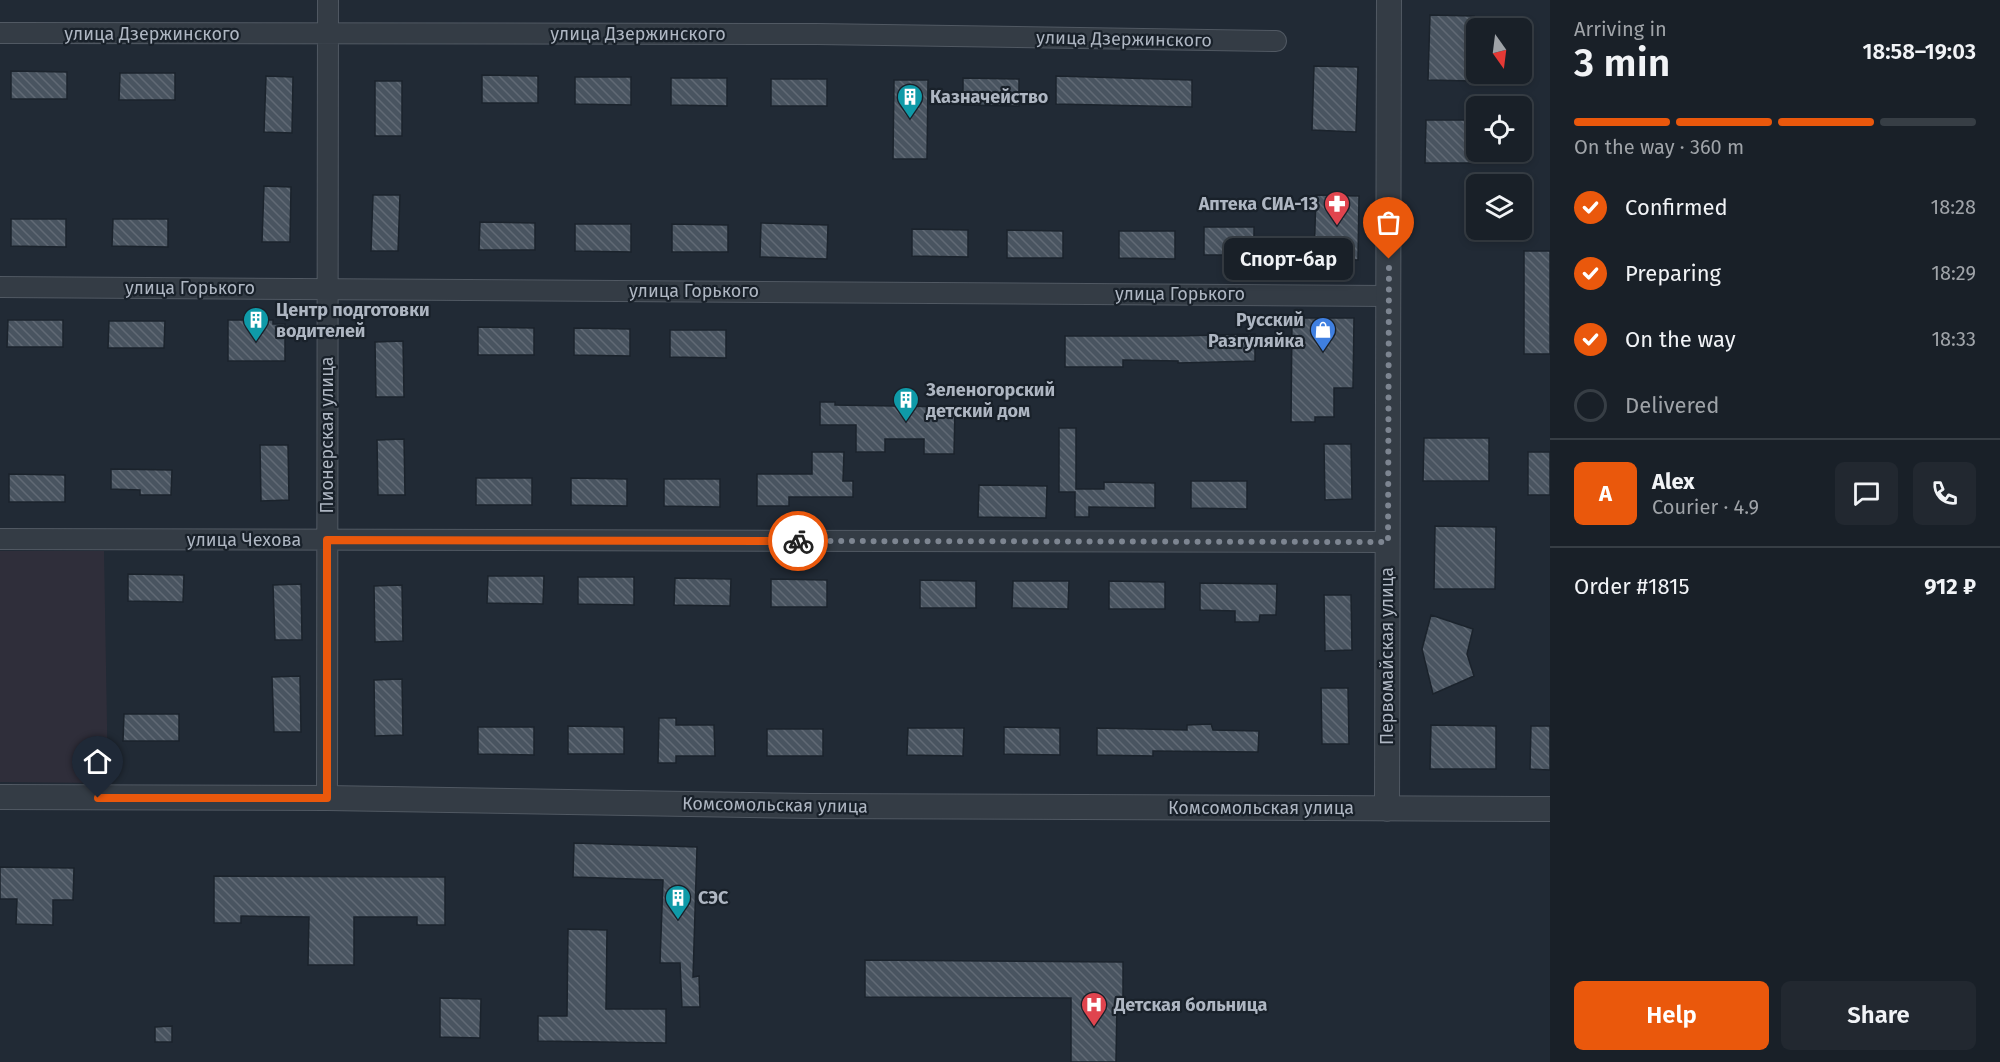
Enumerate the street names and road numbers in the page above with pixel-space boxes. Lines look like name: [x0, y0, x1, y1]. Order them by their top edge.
street label: улица Дзержинского: [64, 23, 240, 45]
street label: улица Дзержинского: [550, 23, 726, 45]
street label: улица Дзержинского: [1036, 26, 1212, 52]
street label: улица Горького: [125, 277, 255, 299]
street label: улица Горького: [629, 280, 759, 302]
street label: улица Горького: [1115, 283, 1245, 305]
street label: Пионерская улица: [316, 357, 338, 513]
street label: улица Чехова: [187, 529, 301, 551]
street label: Первомайская улица: [1376, 567, 1398, 745]
street label: Комсомольская улица: [682, 792, 868, 818]
street label: Комсомольская улица: [1168, 797, 1354, 819]

